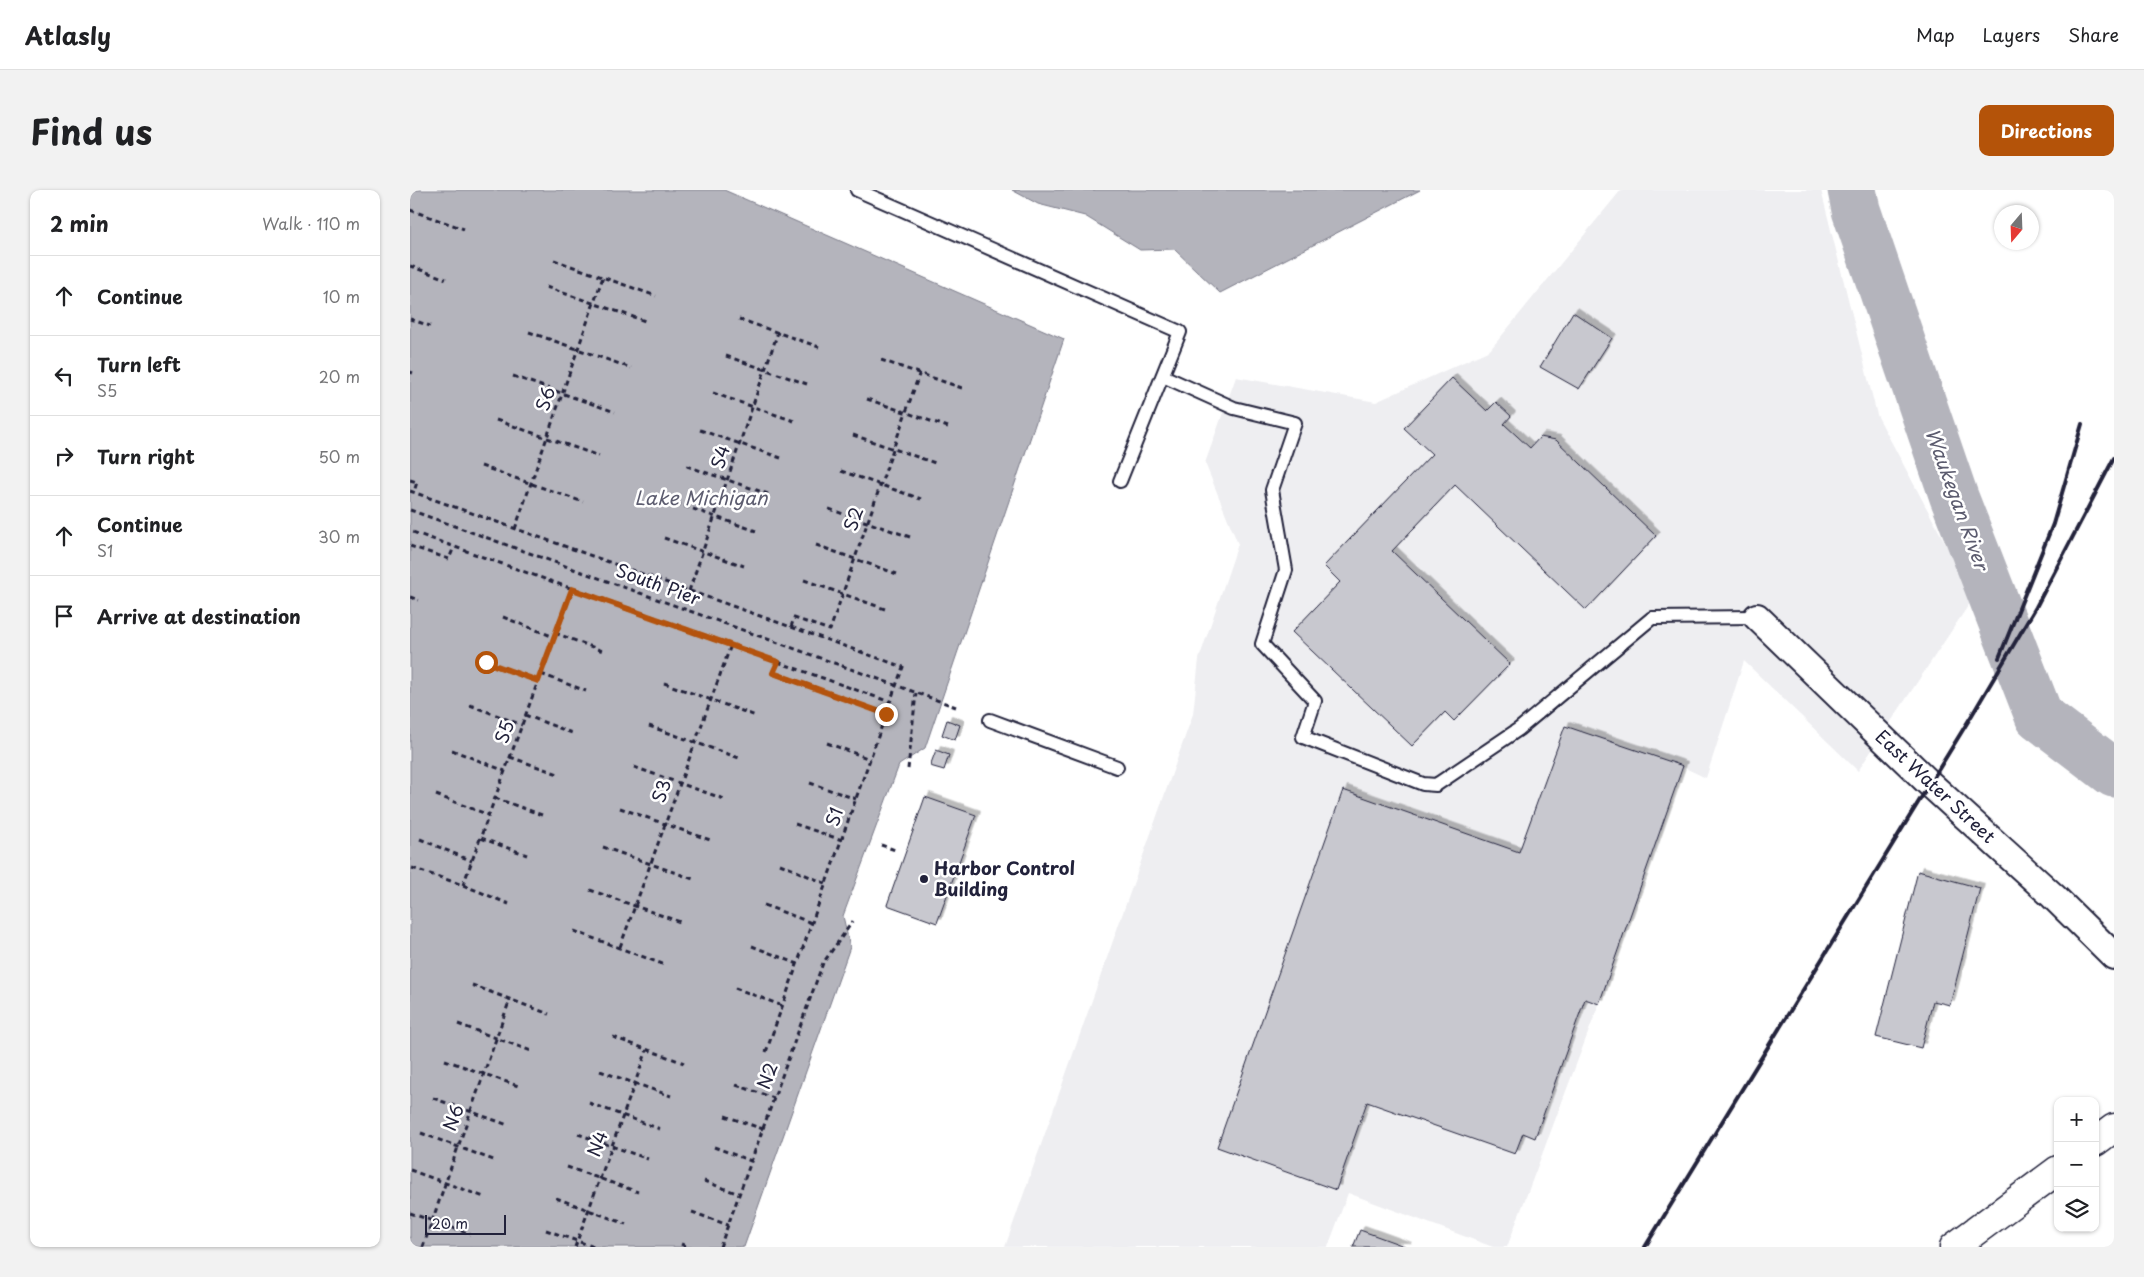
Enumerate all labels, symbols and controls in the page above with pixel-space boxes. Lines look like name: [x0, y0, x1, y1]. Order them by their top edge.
text: Atlasly: [25, 17, 111, 53]
text: Map: [1916, 21, 1955, 48]
text: Layers: [1983, 21, 2040, 48]
text: Share: [2068, 21, 2119, 48]
text: Find us: [30, 104, 152, 157]
button: Directions: [1979, 105, 2114, 156]
north arrow: [1994, 205, 2039, 250]
text: 2 min: [50, 207, 109, 239]
text: Walk · 110 m: [262, 211, 360, 235]
icon: ahead: [50, 282, 78, 310]
text: Continue: [97, 282, 183, 310]
text: 10 m: [323, 284, 360, 308]
text: Turn left: [97, 350, 181, 378]
icon: left: [50, 362, 78, 390]
text: 20 m: [319, 364, 360, 388]
text: S5: [97, 378, 117, 402]
street label: S6: [528, 383, 561, 414]
water label: Waukegan River: [1919, 424, 1997, 576]
street label: S4: [703, 441, 736, 472]
icon: right: [50, 442, 78, 470]
text: Turn right: [97, 442, 195, 470]
text: 50 m: [319, 444, 360, 468]
water label: Lake Michigan: [634, 483, 769, 511]
street label: S2: [836, 503, 869, 534]
text: Continue: [97, 510, 183, 538]
icon: ahead: [50, 522, 78, 550]
text: 30 m: [318, 524, 360, 548]
text: S1: [97, 538, 113, 562]
street label: South Pier: [613, 556, 705, 612]
icon: arrive: [50, 602, 78, 630]
text: Arrive at destination: [97, 602, 301, 630]
route start: [475, 651, 498, 674]
route end: [875, 703, 898, 726]
street label: S5: [487, 716, 520, 747]
street label: East Water Street: [1870, 723, 2002, 849]
street label: S3: [644, 775, 677, 806]
street label: S1: [818, 804, 849, 830]
place label: Harbor Control Building: [934, 854, 1075, 902]
marker: Harbor Control Building: [918, 873, 930, 885]
street label: N2: [749, 1058, 784, 1093]
map controls: [2054, 1097, 2099, 1232]
button: +: [2054, 1097, 2099, 1142]
street label: N6: [435, 1100, 470, 1135]
street label: N4: [579, 1127, 614, 1160]
button: −: [2054, 1142, 2099, 1187]
button: layers: [2054, 1187, 2099, 1232]
scale bar: [425, 1212, 506, 1235]
text: 20 m: [432, 1213, 468, 1234]

